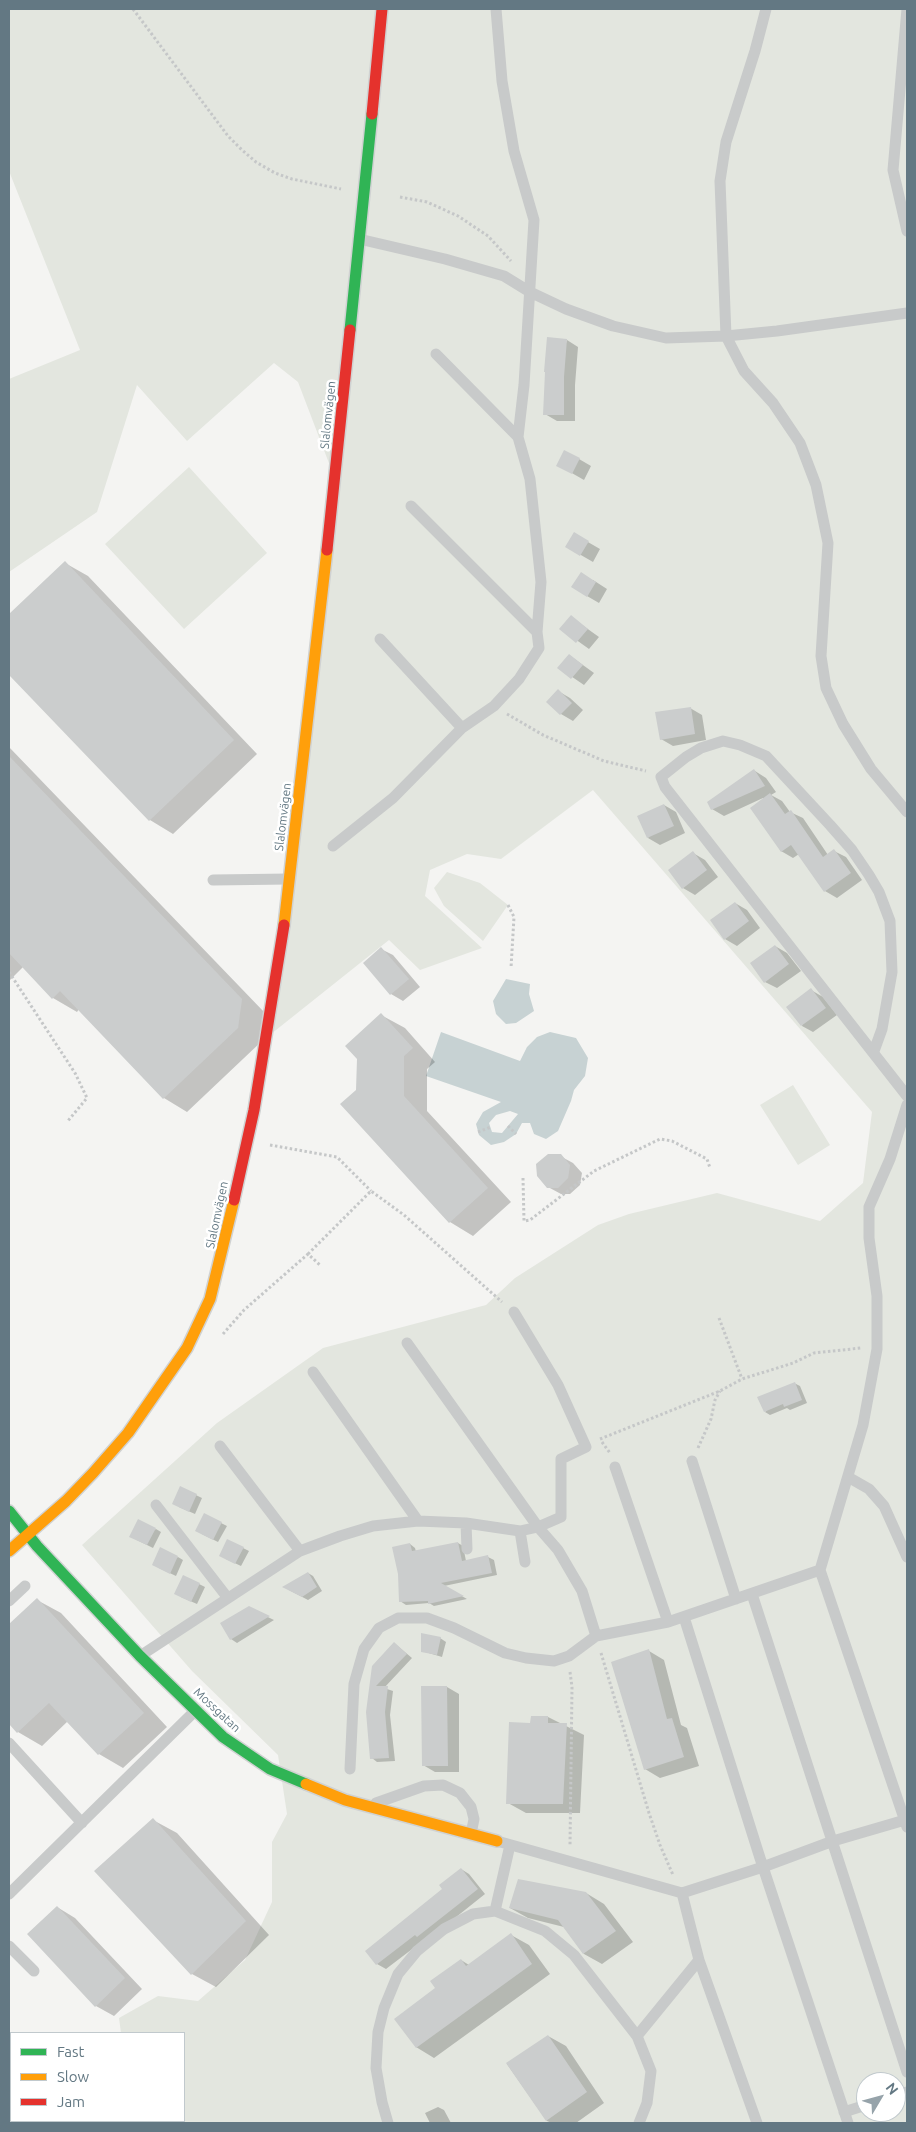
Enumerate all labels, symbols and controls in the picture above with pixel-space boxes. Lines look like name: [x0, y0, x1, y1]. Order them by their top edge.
street label: Slalomvägen: [317, 380, 339, 450]
street label: Slalomvägen: [272, 782, 294, 852]
street label: Slalomvägen: [203, 1180, 231, 1250]
street label: Mossgatan: [191, 1685, 243, 1735]
legend: [10, 2032, 185, 2122]
text: Fast: [57, 2043, 84, 2060]
text: Slow: [57, 2068, 89, 2085]
north arrow: [856, 2072, 906, 2122]
text: N: [883, 2080, 902, 2098]
text: Jam: [57, 2093, 85, 2110]

